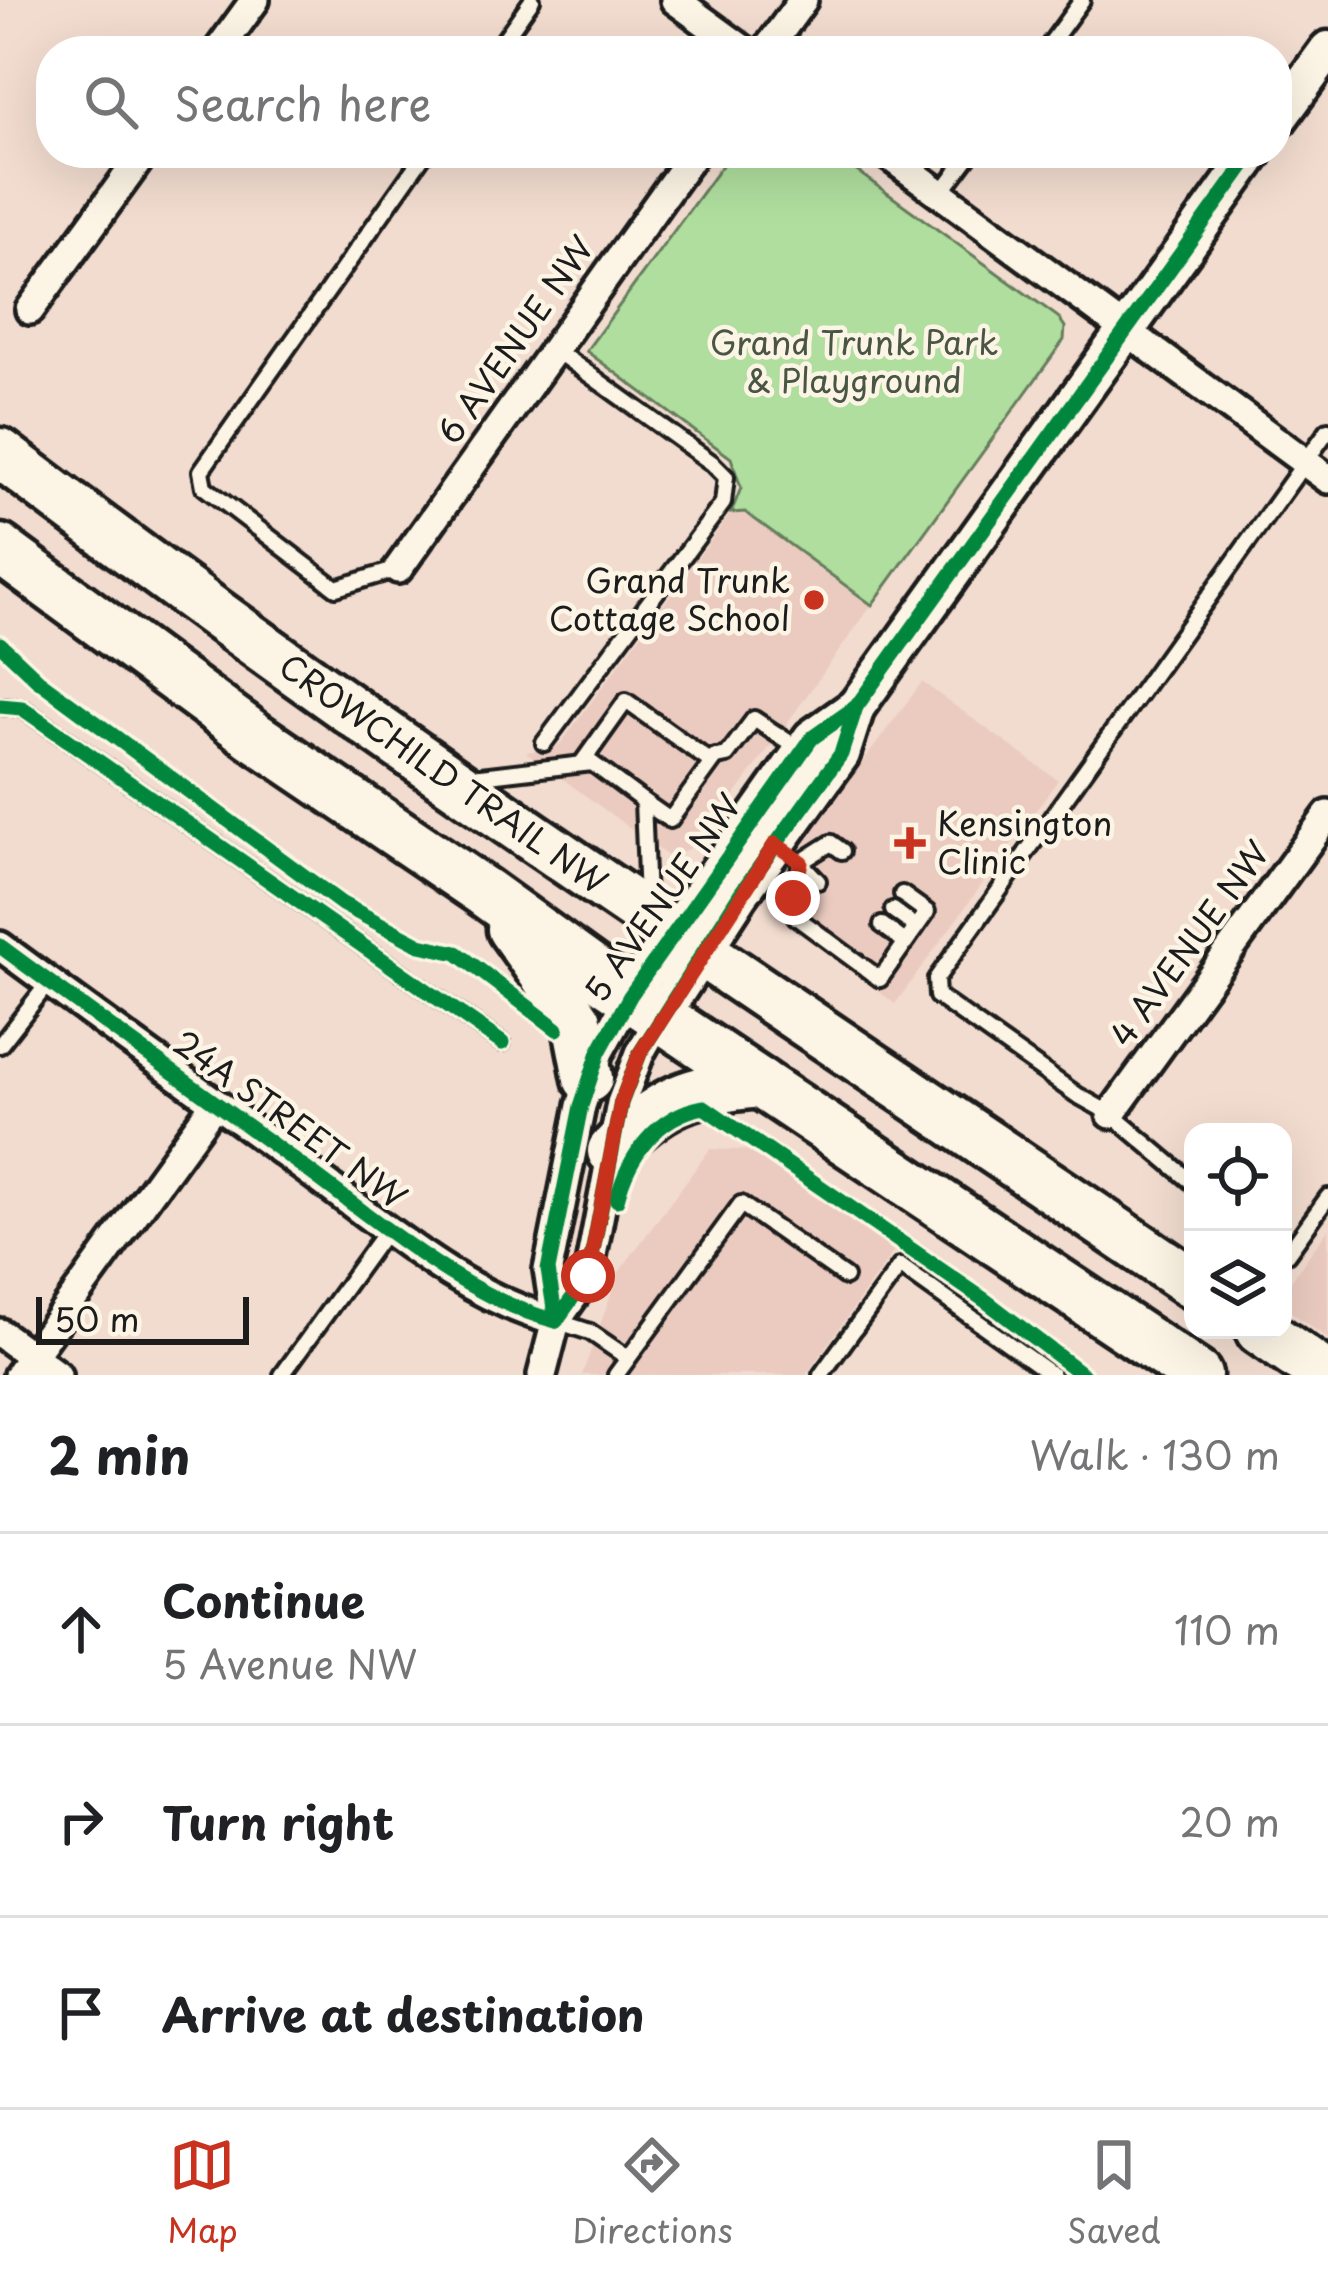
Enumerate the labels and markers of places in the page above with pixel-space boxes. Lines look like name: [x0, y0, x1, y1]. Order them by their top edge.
place label: Grand Trunk Cottage School: [549, 554, 790, 642]
marker: Grand Trunk Cottage School: [801, 587, 827, 613]
place label: Kensington Clinic: [937, 797, 1112, 885]
marker: Kensington Clinic: [894, 827, 926, 859]

